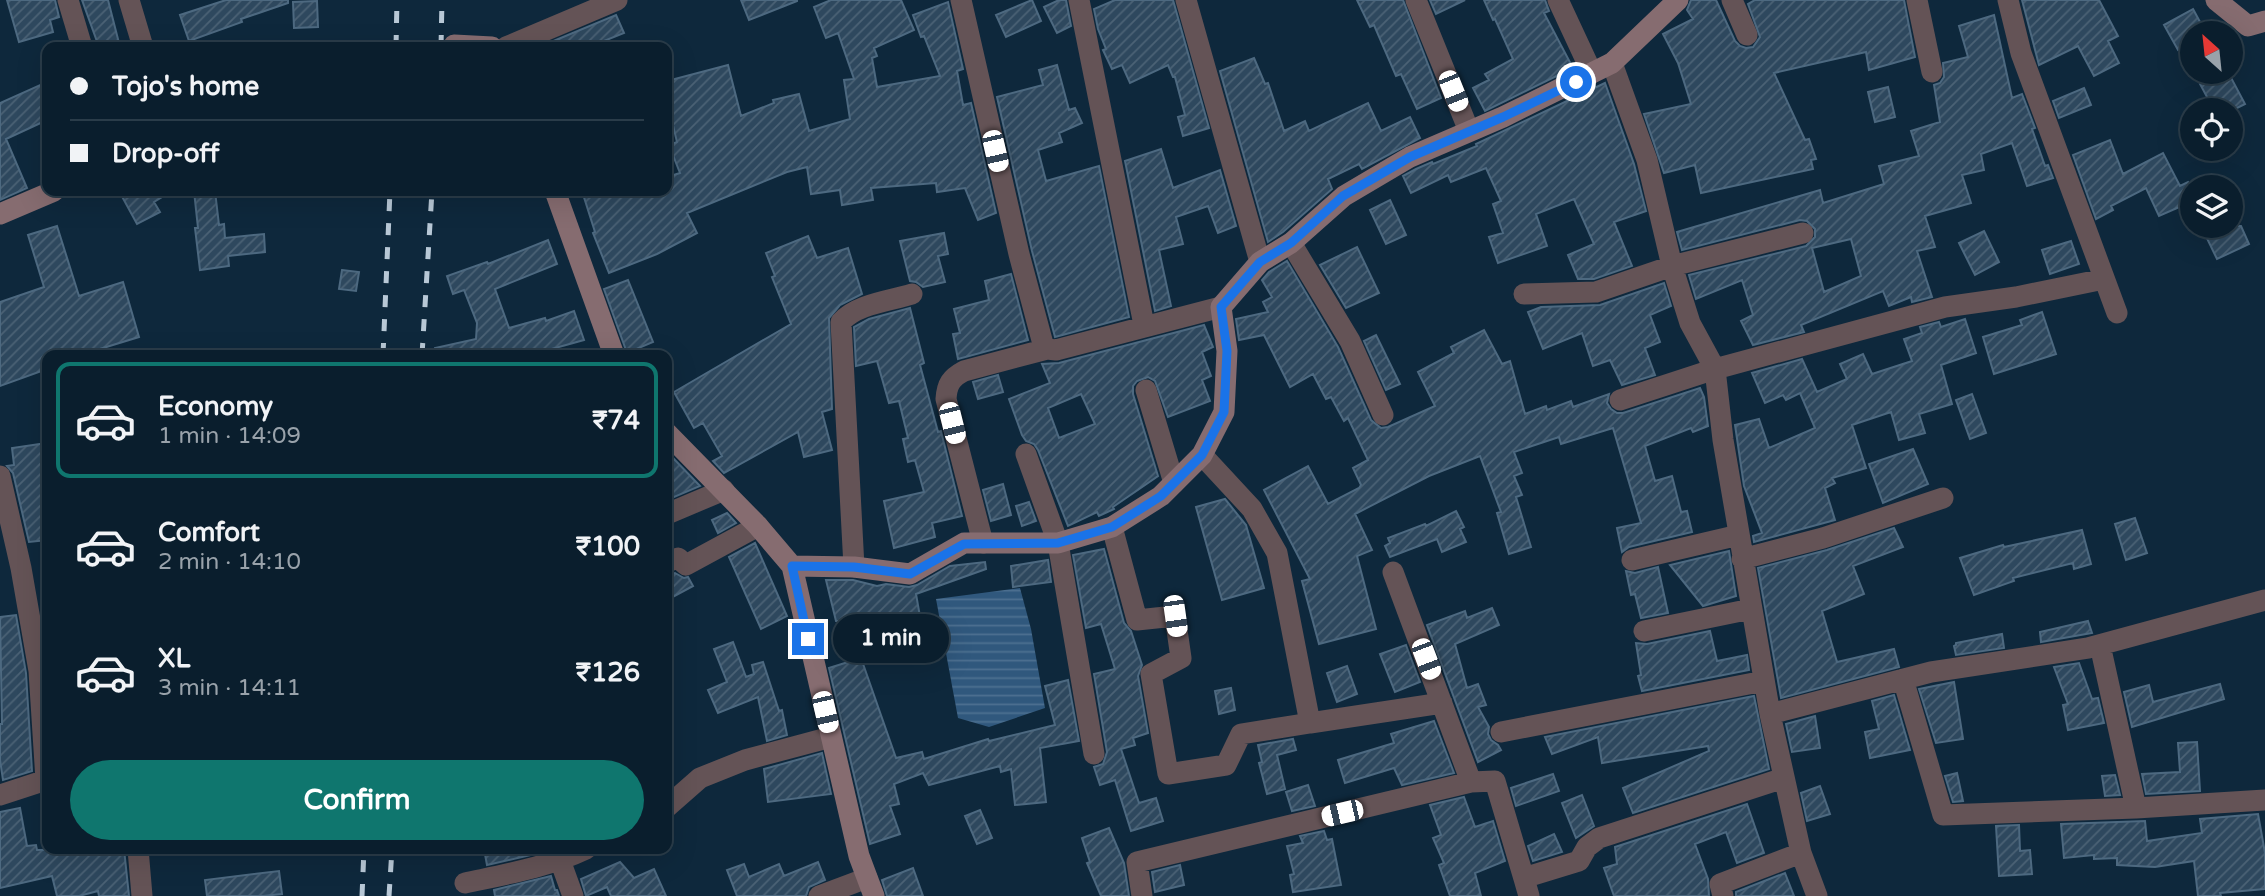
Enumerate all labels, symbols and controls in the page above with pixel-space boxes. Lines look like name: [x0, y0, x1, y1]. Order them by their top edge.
north arrow: [2180, 21, 2244, 84]
map controls: [2180, 21, 2243, 238]
route start: [1560, 66, 1592, 98]
car: [1436, 68, 1471, 114]
text: Tojo's home: [112, 71, 259, 102]
button: locate: [2180, 98, 2243, 161]
car: [981, 128, 1010, 174]
text: Drop-off: [112, 138, 219, 169]
button: layers: [2180, 175, 2243, 238]
icon: car: [74, 389, 137, 452]
text: Economy: [158, 391, 273, 422]
car: [937, 400, 968, 446]
text: ₹74: [592, 405, 640, 436]
text: 1 min · 14:09: [158, 422, 301, 450]
icon: car: [74, 515, 137, 578]
text: Comfort: [158, 517, 260, 548]
text: ₹100: [576, 531, 640, 562]
text: 2 min · 14:10: [158, 548, 301, 576]
car: [1162, 594, 1189, 638]
callout: 1 min: [832, 614, 948, 664]
route end: [792, 623, 824, 655]
text: 1 min: [860, 624, 922, 652]
car: [1409, 636, 1444, 682]
icon: car: [74, 641, 137, 704]
text: XL: [158, 643, 190, 674]
text: ₹126: [576, 657, 640, 688]
text: 3 min · 14:11: [158, 674, 301, 702]
car: [811, 689, 840, 735]
button: Confirm: [70, 760, 644, 840]
car: [1320, 798, 1365, 828]

